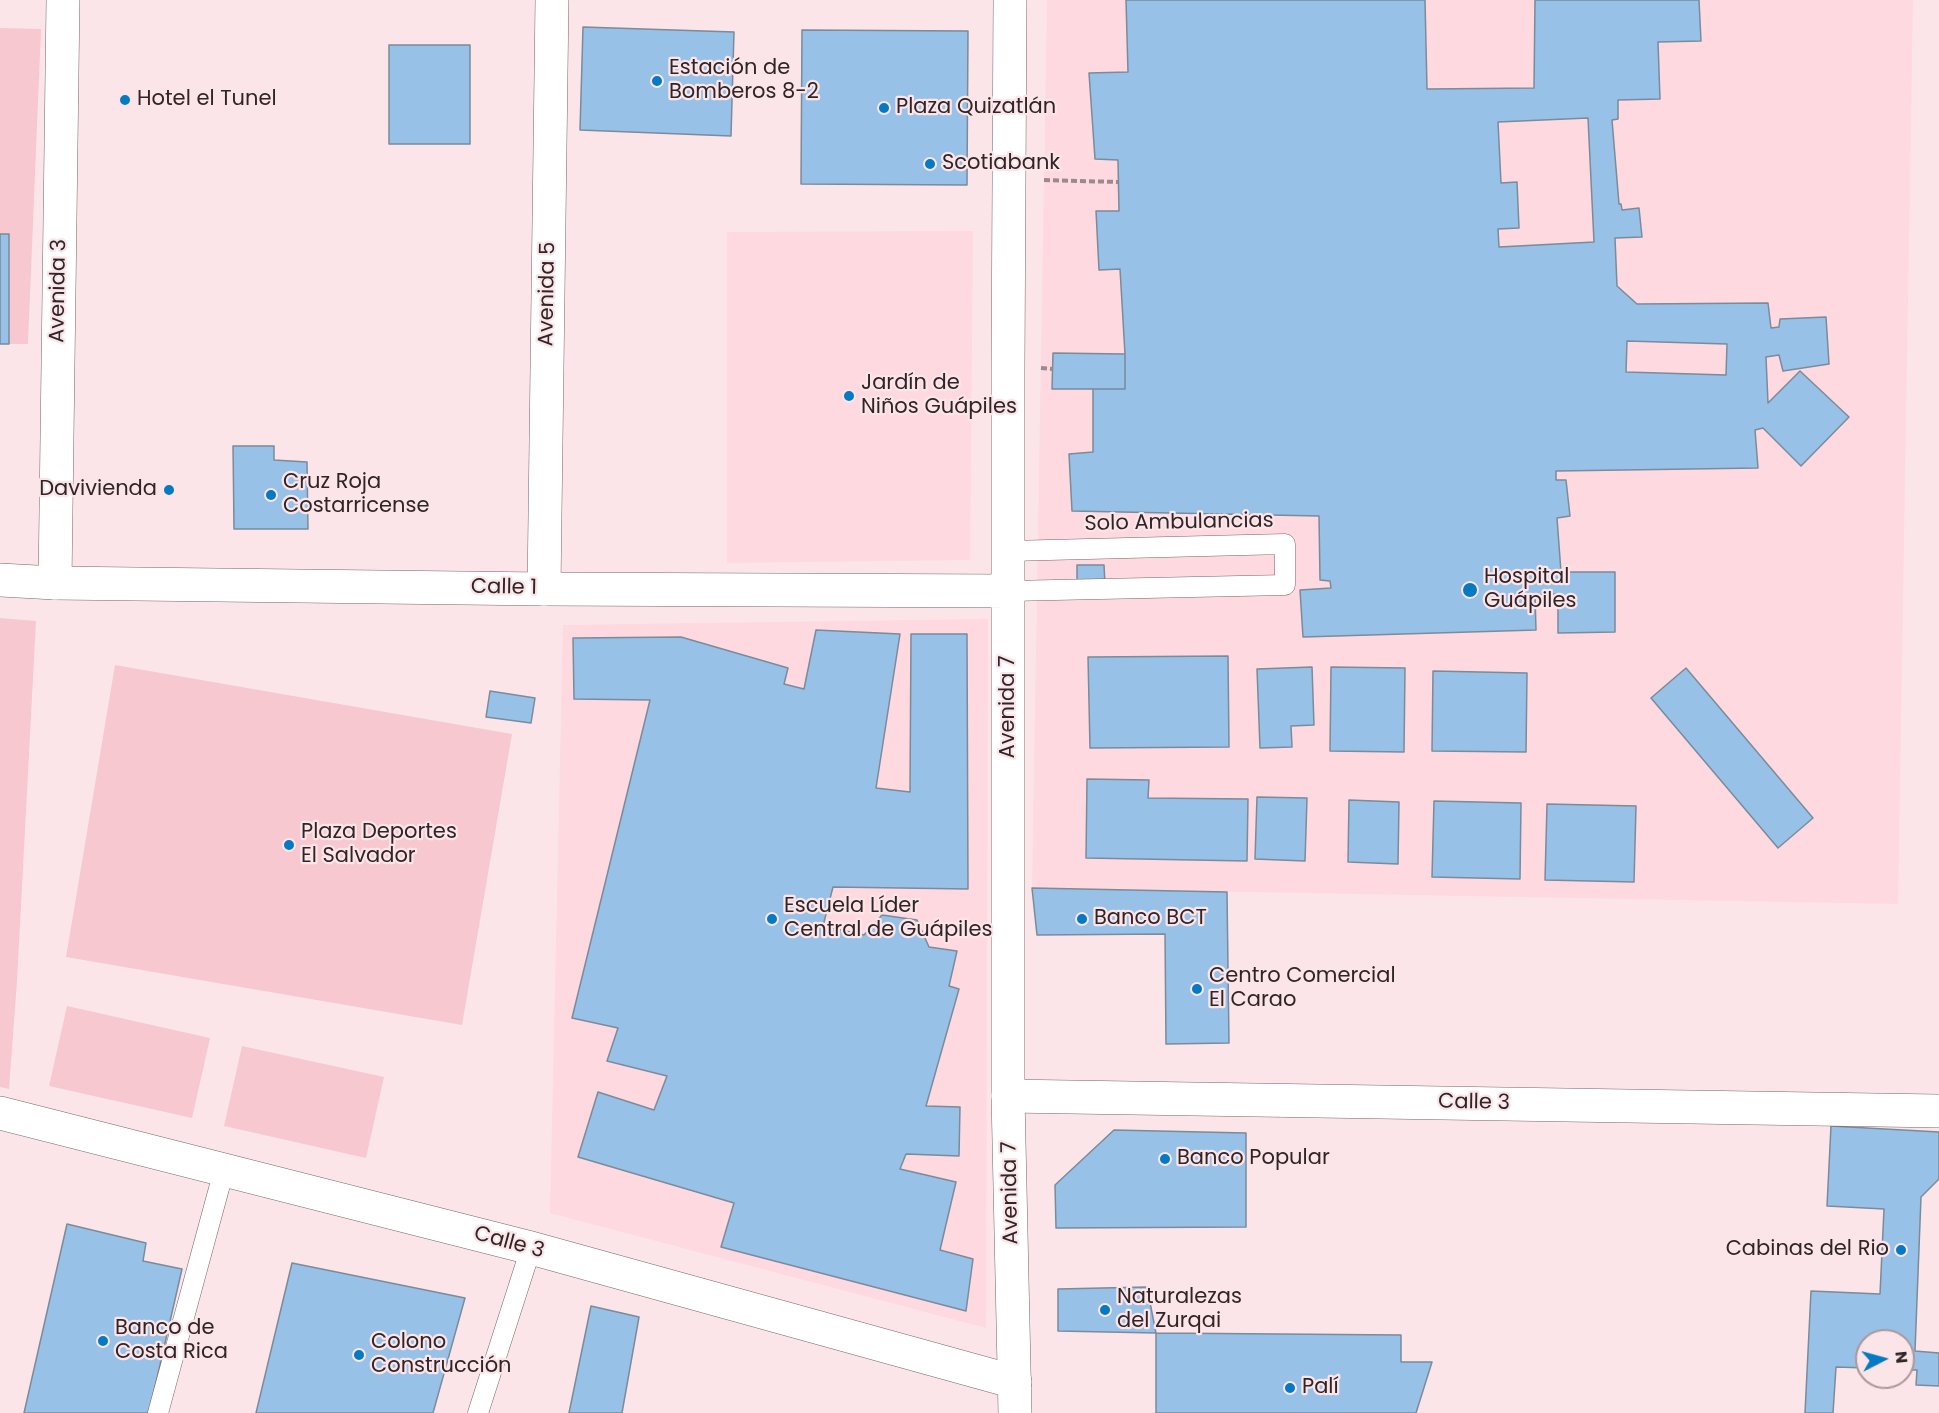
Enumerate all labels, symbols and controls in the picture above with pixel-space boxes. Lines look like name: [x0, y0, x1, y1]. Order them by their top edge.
place label: Estación de Bomberos 8-2: [669, 56, 819, 106]
marker: Estación de Bomberos 8-2: [650, 74, 664, 88]
place label: Hotel el Tunel: [137, 87, 277, 113]
marker: Hotel el Tunel: [118, 93, 132, 107]
place label: Plaza Quizatlán: [896, 95, 1056, 121]
marker: Plaza Quizatlán: [877, 101, 891, 115]
place label: Scotiabank: [942, 151, 1060, 177]
marker: Scotiabank: [923, 157, 937, 171]
street label: Avenida 3: [45, 239, 73, 343]
street label: Avenida 5: [534, 241, 562, 347]
place label: Jardín de Niños Guápiles: [861, 371, 1017, 421]
marker: Jardín de Niños Guápiles: [842, 389, 856, 403]
place label: Cruz Roja Costarricense: [283, 470, 429, 520]
place label: Davivienda: [39, 477, 157, 503]
marker: Davivienda: [162, 483, 176, 497]
marker: Cruz Roja Costarricense: [264, 488, 278, 502]
street label: Solo Ambulancias: [1084, 509, 1274, 537]
place label: Hospital Guápiles: [1484, 565, 1576, 615]
street label: Calle 1: [471, 575, 537, 601]
marker: Hospital Guápiles: [1461, 581, 1479, 599]
street label: Avenida 7: [996, 655, 1022, 759]
place label: Plaza Deportes El Salvador: [301, 820, 457, 870]
marker: Plaza Deportes El Salvador: [282, 838, 296, 852]
place label: Escuela Líder Central de Guápiles: [784, 894, 992, 944]
place label: Banco BCT: [1094, 906, 1207, 932]
marker: Escuela Líder Central de Guápiles: [765, 912, 779, 926]
marker: Banco BCT: [1075, 912, 1089, 926]
place label: Centro Comercial El Carao: [1209, 964, 1396, 1014]
marker: Centro Comercial El Carao: [1190, 982, 1204, 996]
street label: Calle 3: [1438, 1090, 1510, 1116]
street label: Avenida 7: [998, 1141, 1024, 1245]
place label: Banco Popular: [1177, 1146, 1330, 1172]
marker: Banco Popular: [1158, 1152, 1172, 1166]
street label: Calle 3: [471, 1222, 547, 1264]
place label: Cabinas del Rio: [1726, 1237, 1889, 1263]
marker: Cabinas del Rio: [1894, 1243, 1908, 1257]
place label: Naturalezas del Zurqai: [1117, 1285, 1242, 1335]
marker: Naturalezas del Zurqai: [1098, 1303, 1112, 1317]
place label: Banco de Costa Rica: [115, 1316, 228, 1366]
north arrow: [1855, 1329, 1915, 1389]
place label: Colono Construcción: [371, 1330, 512, 1380]
marker: Banco de Costa Rica: [96, 1334, 110, 1348]
marker: Colono Construcción: [352, 1348, 366, 1362]
text: N: [1889, 1350, 1913, 1364]
place label: Palí: [1302, 1375, 1339, 1401]
marker: Palí: [1283, 1381, 1297, 1395]

